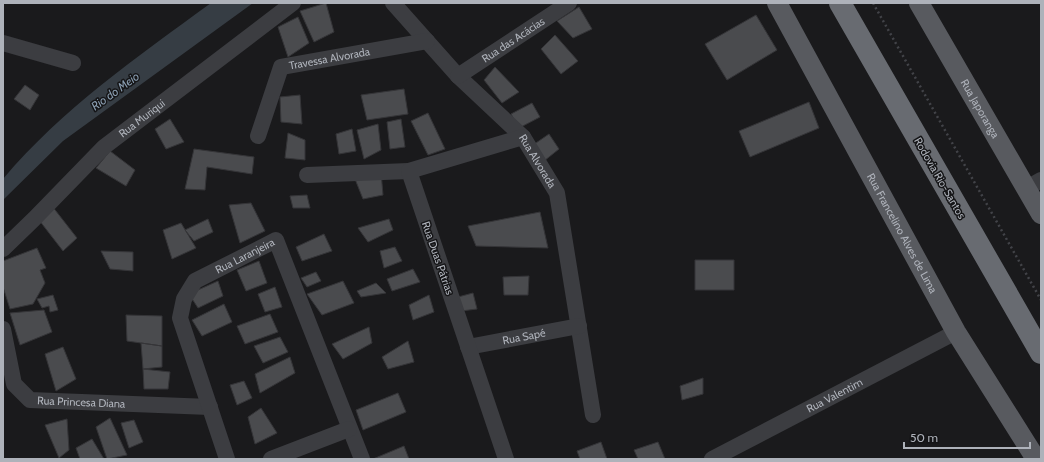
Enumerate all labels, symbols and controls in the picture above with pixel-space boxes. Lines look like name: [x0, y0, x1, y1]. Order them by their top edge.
street label: Rua das Acácias: [479, 14, 548, 66]
street label: Travessa Alvorada: [288, 44, 372, 72]
water label: Rio do Meio: [88, 69, 142, 113]
street label: Rua Japoranga: [958, 77, 1003, 141]
street label: Rua Muriqui: [116, 96, 168, 140]
street label: Rua Alvorada: [516, 131, 560, 191]
street label: Rodovia Rio-Santos: [911, 135, 969, 222]
street label: Rua Francelino Alves de Lima: [864, 171, 941, 296]
street label: Rua Duas Pátrias: [419, 219, 457, 297]
street label: Rua Laranjeira: [213, 235, 278, 277]
street label: Rua Sapé: [501, 325, 547, 347]
street label: Rua Valentim: [804, 375, 865, 416]
street label: Rua Princesa Diana: [37, 393, 126, 411]
scale bar: [904, 424, 1030, 450]
text: 50 m: [910, 430, 938, 445]

